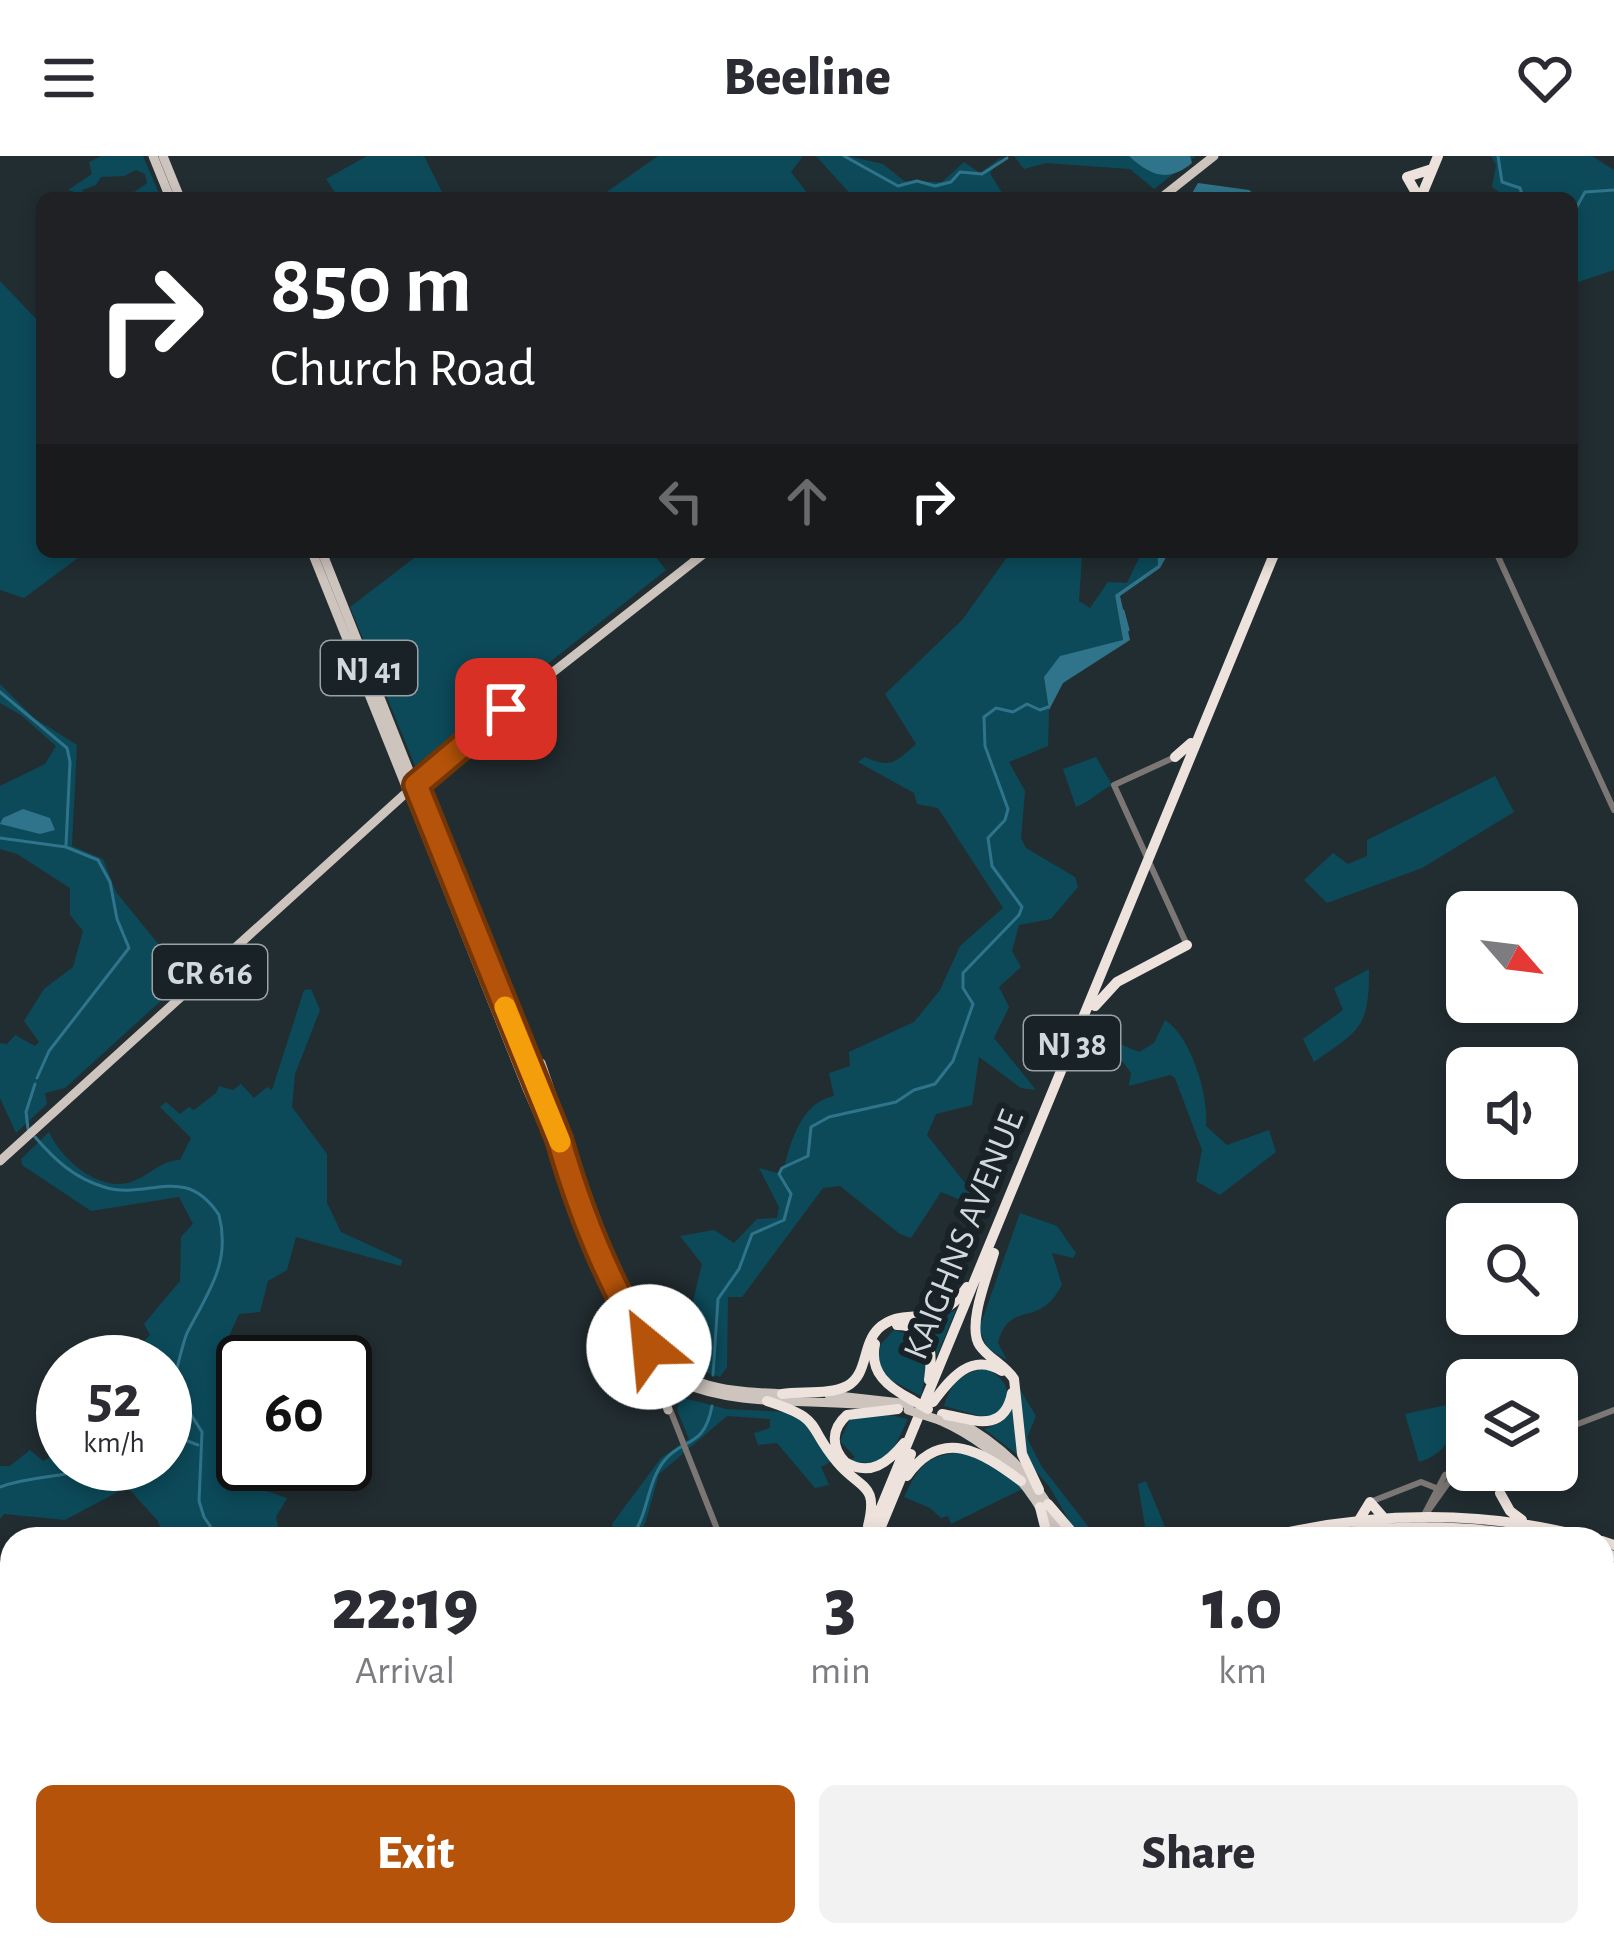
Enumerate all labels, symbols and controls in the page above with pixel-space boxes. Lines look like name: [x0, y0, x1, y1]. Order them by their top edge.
icon: menu: [36, 45, 102, 111]
icon: heart: [1512, 45, 1578, 111]
text: Beeline: [723, 51, 891, 105]
icon: right: [72, 240, 228, 396]
text: 850 m: [270, 244, 472, 328]
text: Church Road: [270, 342, 536, 396]
icon: left: [648, 468, 714, 534]
icon: ahead: [774, 468, 840, 534]
icon: right: [900, 468, 966, 534]
road number: NJ 41: [321, 641, 417, 695]
pin: [455, 658, 557, 760]
icon: arrive: [473, 676, 539, 742]
north arrow: [1446, 891, 1578, 1023]
map controls: [1446, 891, 1578, 1491]
road number: CR 616: [153, 945, 267, 999]
road number: NJ 38: [1024, 1016, 1120, 1070]
button: sound: [1446, 1047, 1578, 1179]
street label: KAIGHNS AVENUE: [897, 1105, 1030, 1365]
button: search: [1446, 1203, 1578, 1335]
position arrow: [586, 1284, 712, 1410]
speed limit sign: 60: [216, 1335, 372, 1491]
button: layers: [1446, 1359, 1578, 1491]
text: 52: [87, 1368, 141, 1428]
text: km/h: [83, 1428, 145, 1458]
text: 22:19: [331, 1570, 479, 1642]
text: 3: [825, 1570, 856, 1642]
text: 1.0: [1202, 1570, 1283, 1642]
text: Arrival: [355, 1652, 455, 1691]
text: min: [810, 1652, 871, 1691]
text: km: [1218, 1652, 1267, 1691]
button: Exit: [36, 1785, 795, 1923]
button: Share: [819, 1785, 1578, 1923]

